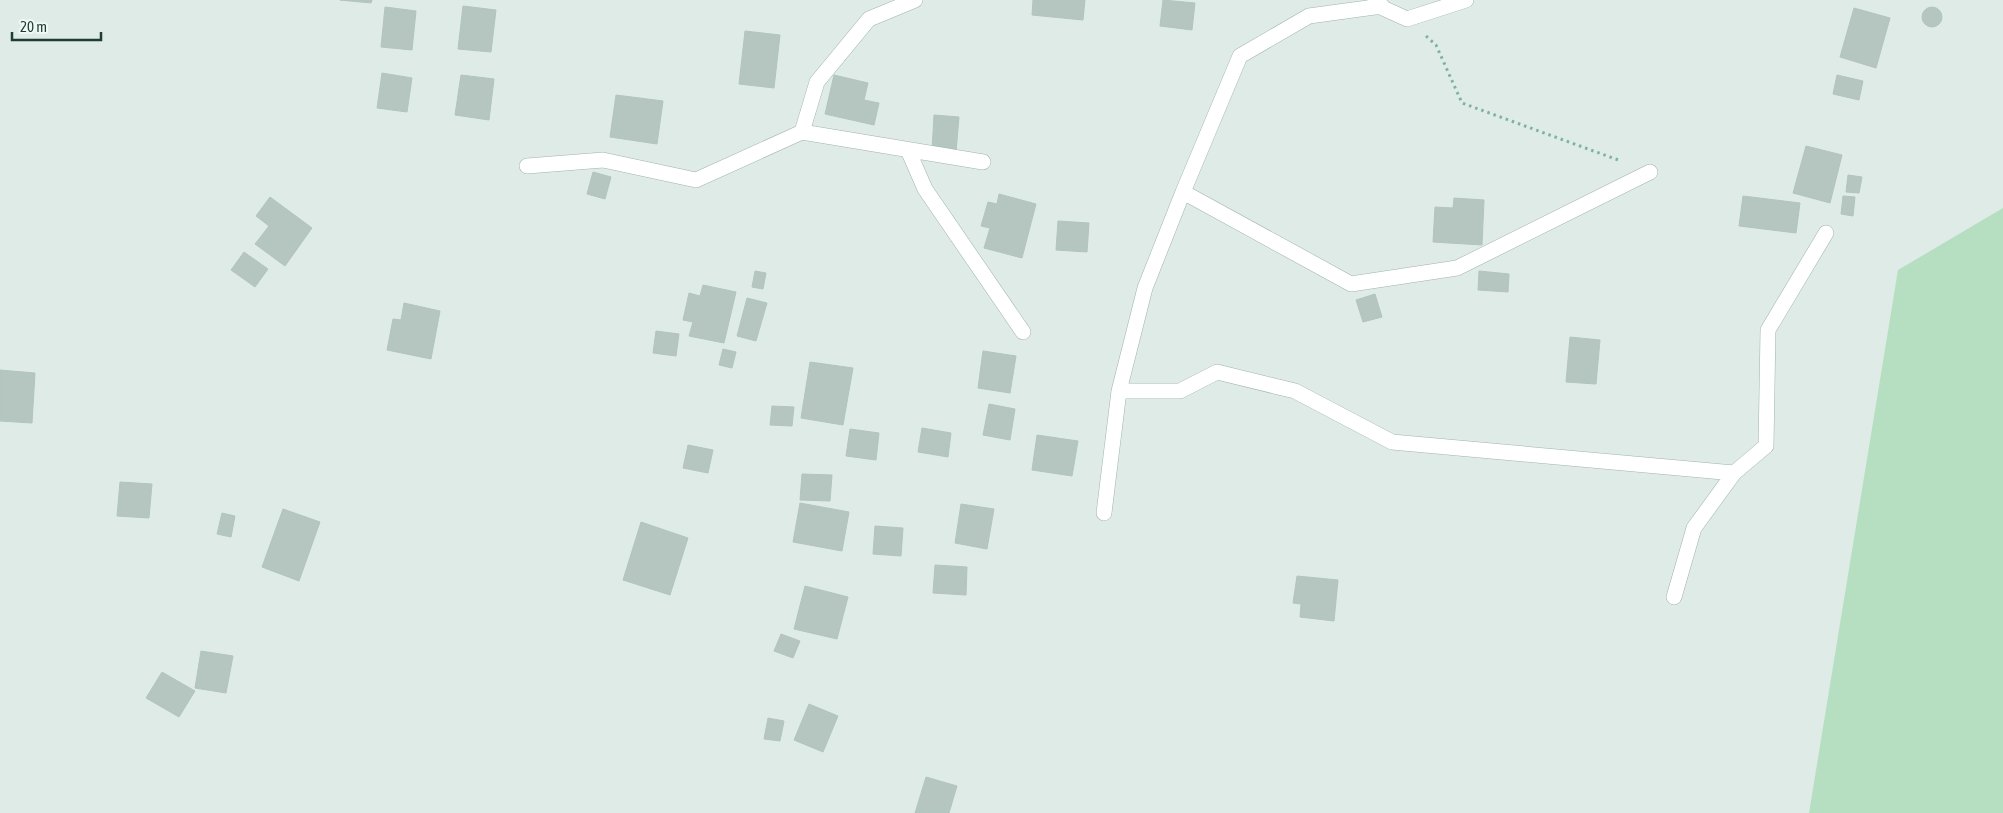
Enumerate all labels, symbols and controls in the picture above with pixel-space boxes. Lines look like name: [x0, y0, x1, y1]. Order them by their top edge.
scale bar: [12, 10, 101, 42]
text: 20 m: [20, 18, 47, 35]

